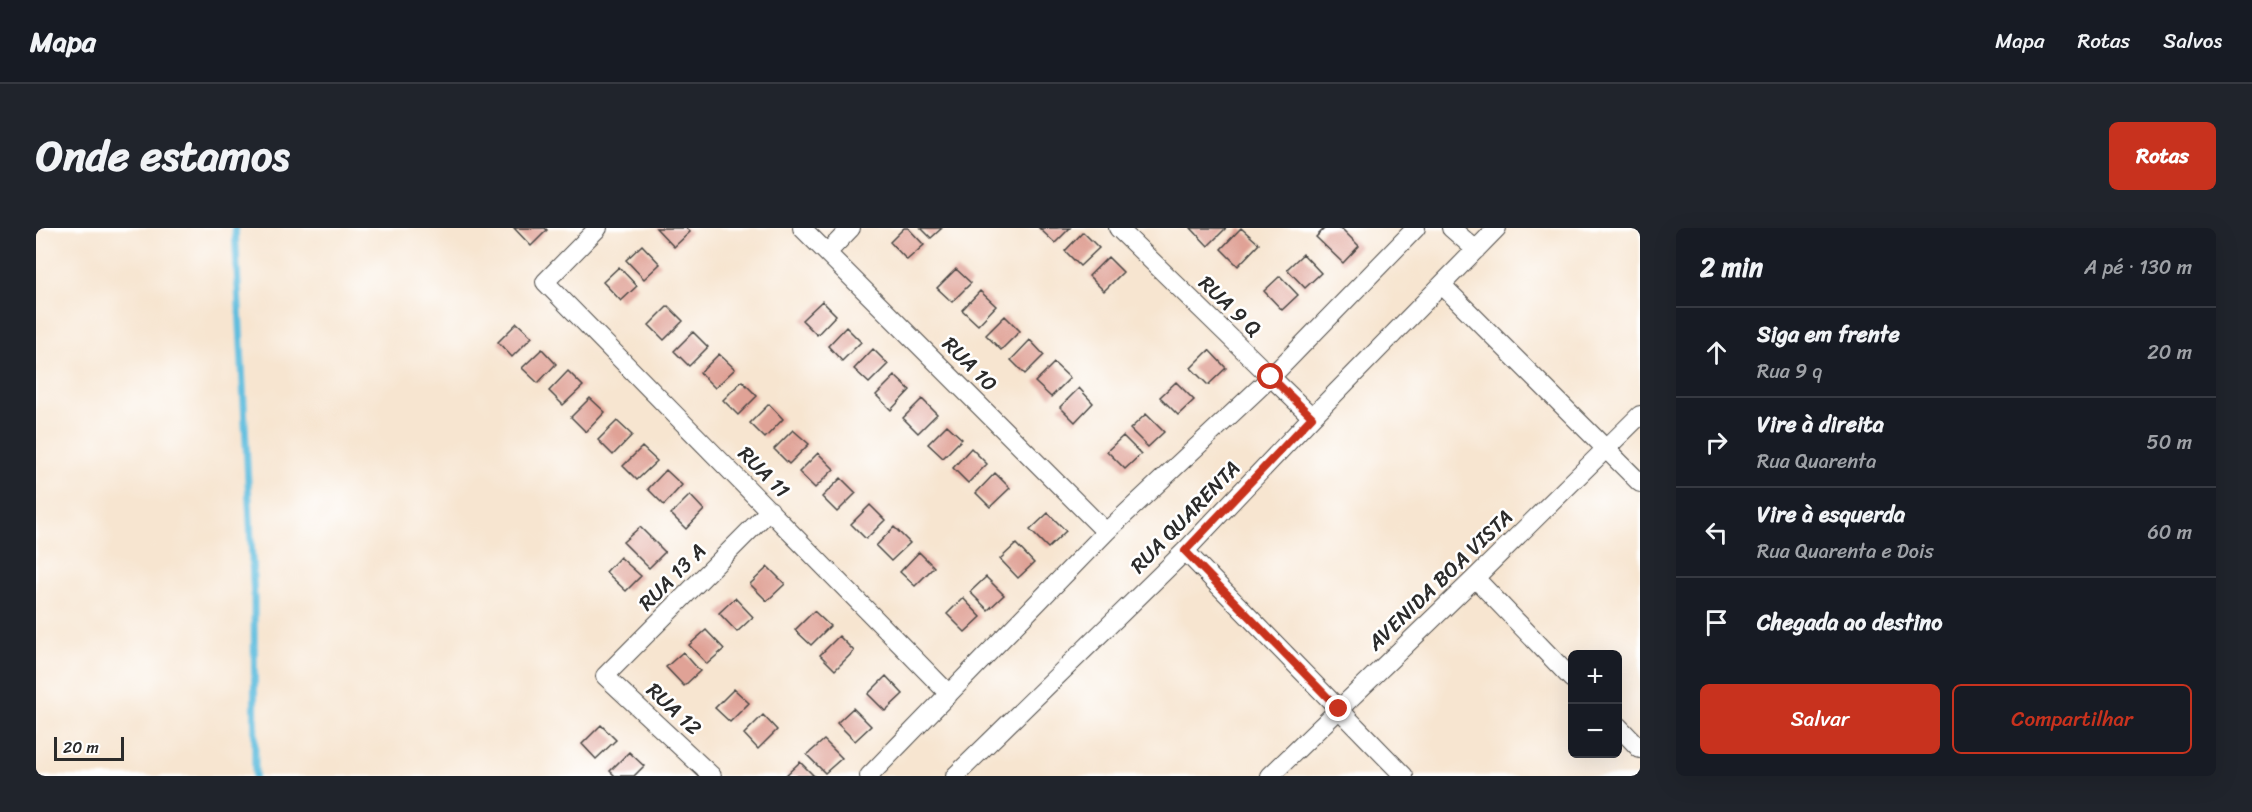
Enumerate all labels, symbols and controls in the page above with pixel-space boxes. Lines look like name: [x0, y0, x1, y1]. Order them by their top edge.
text: Mapa: [30, 17, 96, 66]
text: Mapa: [1995, 22, 2044, 60]
text: Rotas: [2077, 22, 2130, 60]
text: Salvos: [2163, 22, 2222, 60]
text: Onde estamos: [36, 119, 290, 193]
button: Rotas: [2109, 122, 2216, 190]
text: 2 min: [1700, 244, 1763, 290]
text: A pé · 130 m: [2084, 250, 2192, 285]
street label: RUA 9 Q: [1189, 266, 1271, 347]
text: Siga em frente: [1757, 315, 1900, 354]
street label: RUA 10: [933, 327, 1007, 401]
text: 20 m: [2147, 335, 2192, 370]
icon: ahead: [1700, 336, 1733, 369]
text: Rua 9 q: [1757, 354, 1822, 389]
route start: [1257, 363, 1283, 389]
text: Vire à direita: [1757, 405, 1884, 444]
text: 50 m: [2147, 425, 2192, 460]
icon: right: [1700, 426, 1733, 459]
street label: RUA 11: [728, 436, 800, 508]
text: Rua Quarenta: [1757, 444, 1876, 479]
street label: RUA QUARENTA: [1120, 451, 1250, 583]
text: Vire à esquerda: [1757, 495, 1905, 534]
street label: AVENIDA BOA VISTA: [1357, 500, 1522, 661]
text: 60 m: [2147, 515, 2192, 550]
icon: left: [1700, 516, 1733, 549]
street label: RUA 13 A: [629, 534, 715, 620]
text: Rua Quarenta e Dois: [1757, 534, 1934, 569]
text: Chegada ao destino: [1757, 603, 1942, 642]
icon: arrive: [1700, 606, 1733, 639]
map controls: [1568, 650, 1622, 758]
button: +: [1568, 650, 1622, 704]
street label: RUA 12: [637, 673, 711, 745]
button: Salvar: [1700, 684, 1940, 754]
button: Compartilhar: [1952, 684, 2192, 754]
route end: [1325, 695, 1351, 721]
button: −: [1568, 704, 1622, 758]
text: 20 m: [63, 733, 99, 762]
scale bar: [54, 734, 124, 762]

